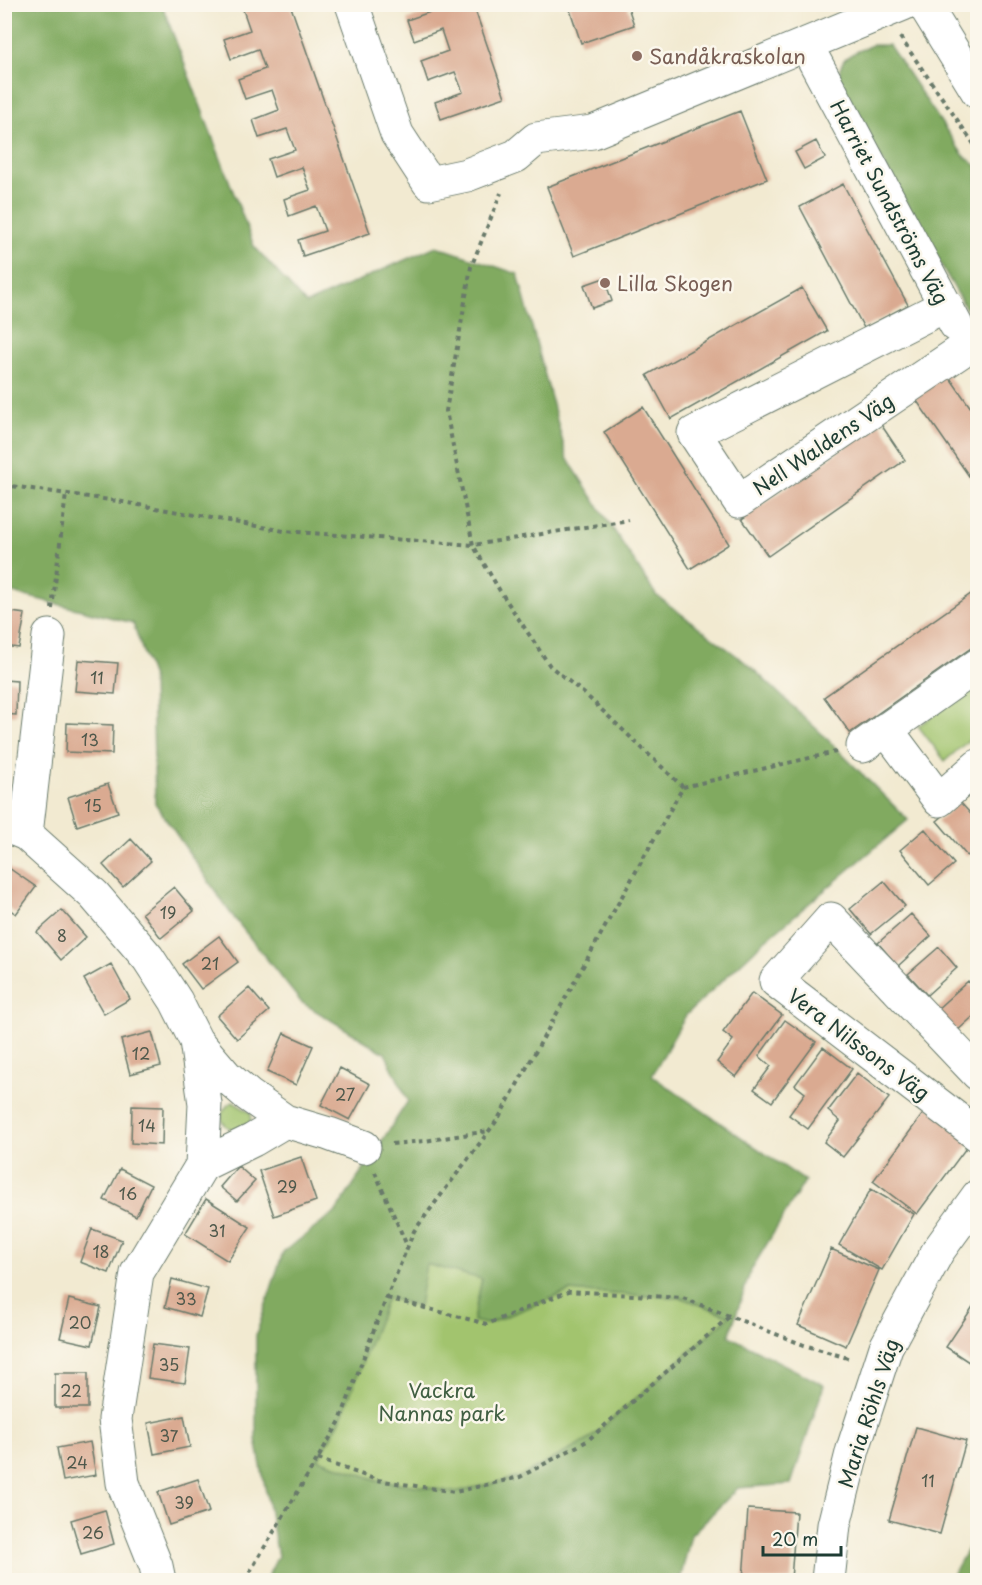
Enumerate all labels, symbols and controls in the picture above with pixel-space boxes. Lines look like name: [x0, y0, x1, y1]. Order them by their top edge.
place label: Sandåkraskolan: [649, 41, 806, 71]
marker: Sandåkraskolan: [630, 49, 644, 63]
street label: Harriet Sundströms Väg: [823, 94, 957, 310]
place label: Lilla Skogen: [617, 268, 733, 298]
marker: Lilla Skogen: [598, 276, 612, 290]
street label: Nell Waldens Väg: [746, 386, 900, 502]
house number: 11: [90, 665, 104, 689]
house number: 13: [81, 727, 99, 751]
house number: 15: [84, 793, 102, 817]
house number: 19: [160, 900, 176, 924]
house number: 8: [57, 923, 67, 947]
house number: 21: [201, 951, 219, 975]
street label: Vera Nilssons Väg: [782, 981, 936, 1107]
house number: 12: [132, 1041, 150, 1065]
house number: 27: [335, 1082, 355, 1106]
house number: 14: [138, 1113, 156, 1137]
house number: 29: [277, 1174, 297, 1198]
house number: 16: [119, 1181, 137, 1205]
house number: 31: [209, 1218, 225, 1242]
house number: 18: [92, 1239, 110, 1263]
house number: 33: [175, 1286, 197, 1310]
house number: 20: [69, 1310, 91, 1334]
street label: Maria Röhls Väg: [830, 1335, 906, 1491]
house number: 35: [159, 1352, 179, 1376]
park label: Vackra Nannas park: [378, 1375, 506, 1428]
house number: 22: [60, 1378, 82, 1402]
house number: 37: [160, 1423, 179, 1447]
house number: 24: [66, 1450, 88, 1474]
house number: 11: [921, 1468, 935, 1492]
house number: 39: [174, 1490, 194, 1514]
scale bar: [763, 1519, 841, 1557]
house number: 26: [82, 1520, 104, 1544]
text: 20 m: [772, 1525, 818, 1552]

